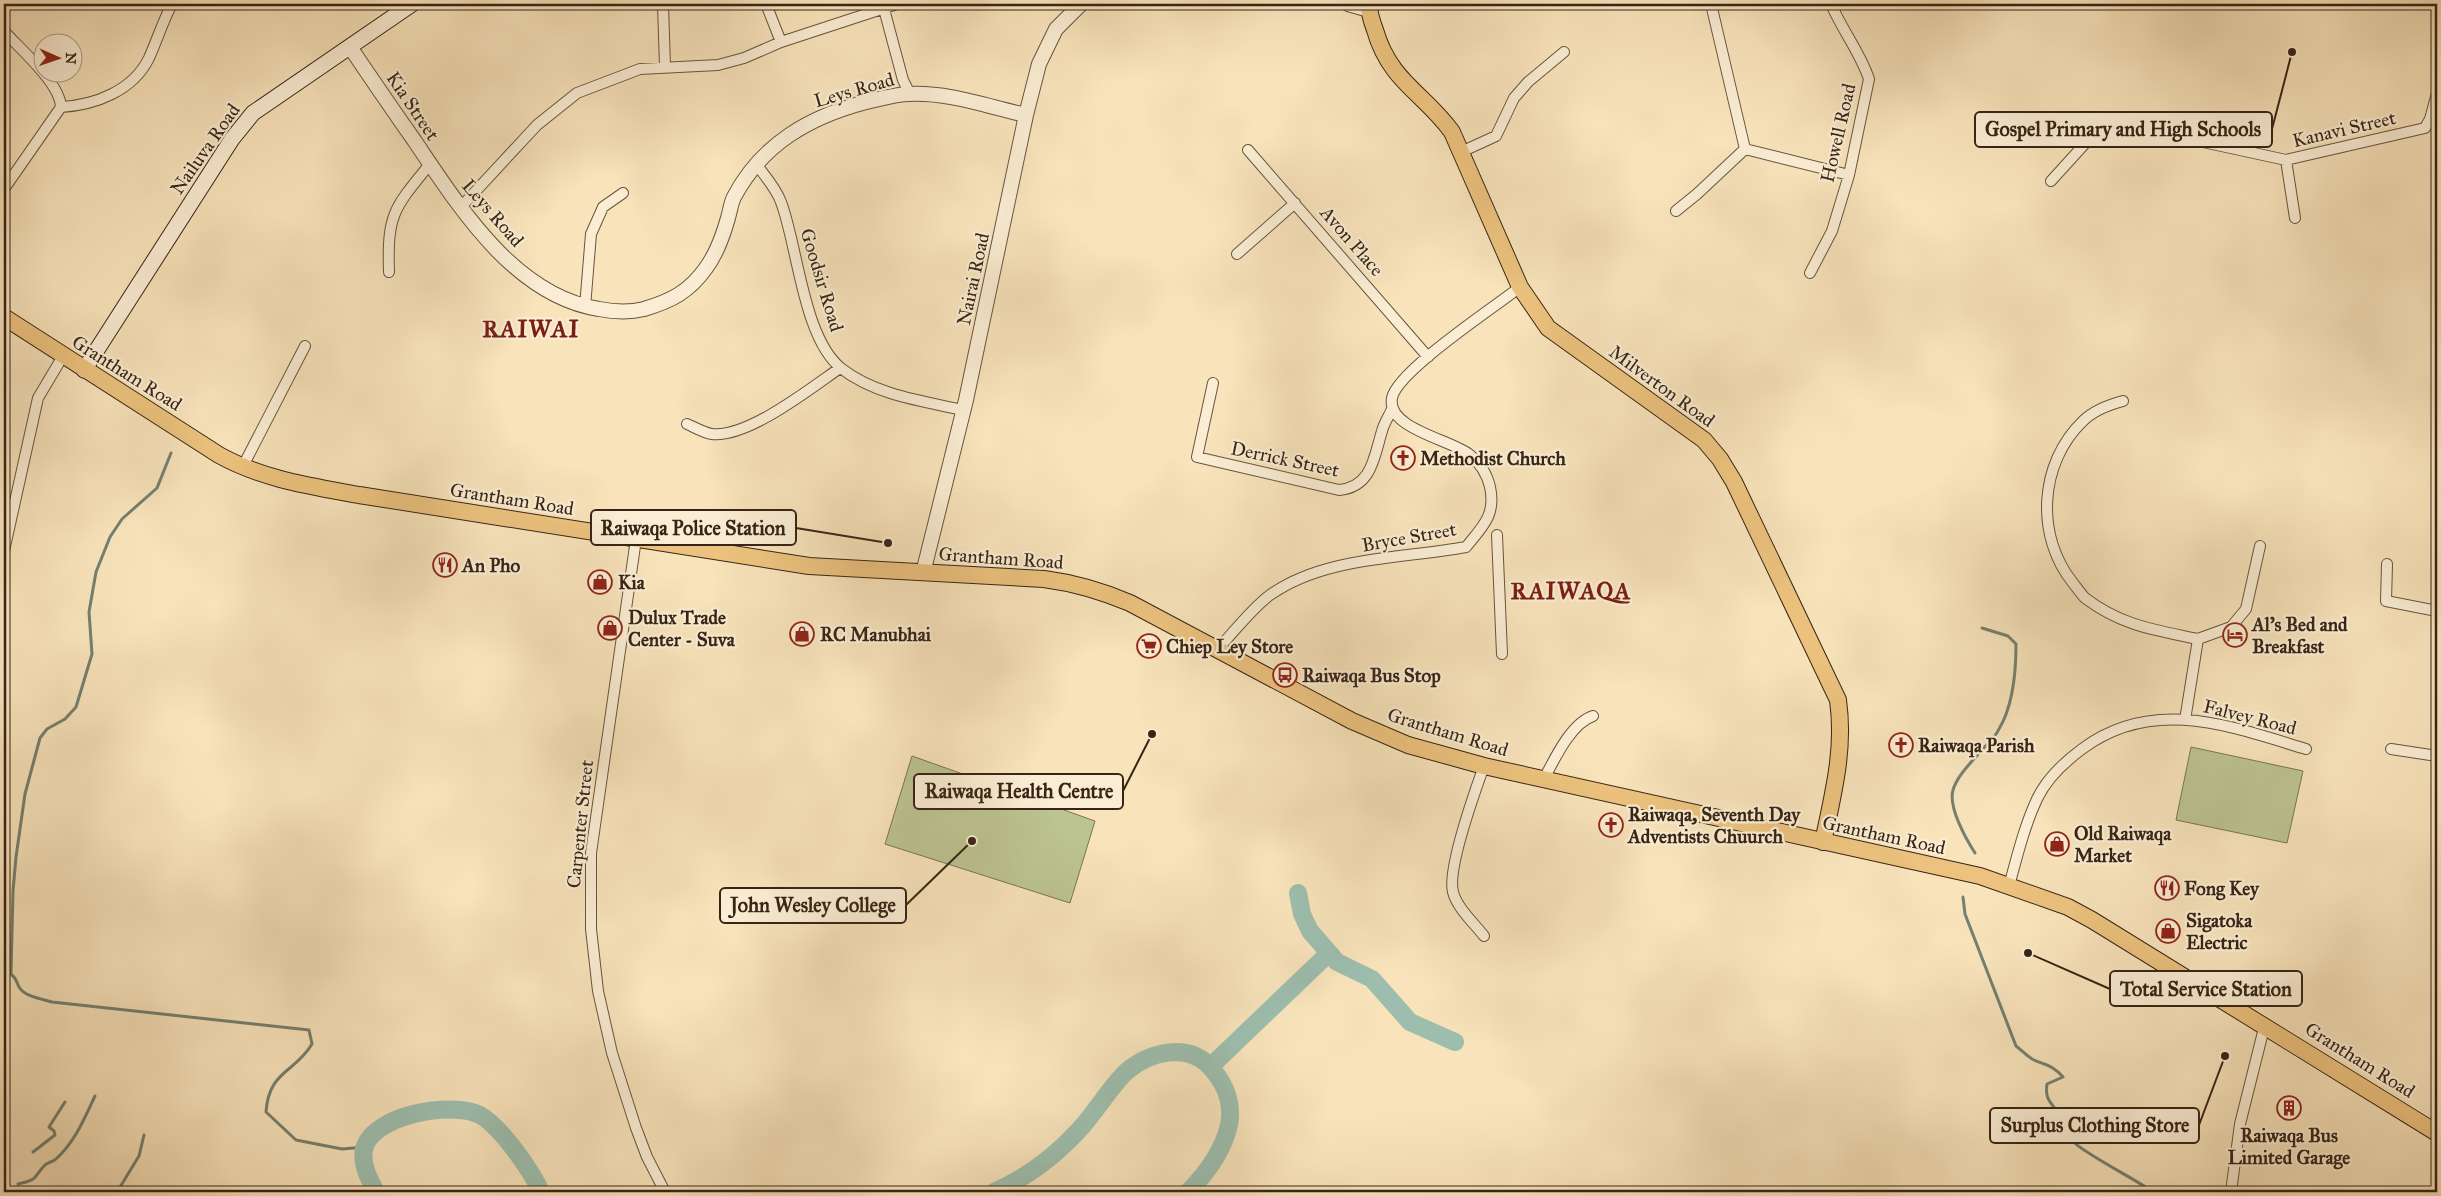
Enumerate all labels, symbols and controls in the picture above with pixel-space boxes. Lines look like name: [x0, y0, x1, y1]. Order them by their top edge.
north arrow: [32, 32, 82, 82]
text: N: [62, 52, 79, 65]
street label: Kia Street: [382, 67, 444, 145]
street label: Leys Road: [811, 67, 897, 112]
street label: Howell Road: [1815, 81, 1861, 185]
street label: Nailuva Road: [165, 99, 245, 199]
street label: Kanavi Street: [2290, 106, 2398, 152]
callout: Gospel Primary and High Schools: [1975, 112, 2272, 147]
text: Gospel Primary and High Schools: [1985, 117, 2262, 142]
street label: Leys Road: [457, 174, 529, 252]
street label: Avon Place: [1315, 201, 1389, 281]
street label: Goodsir Road: [795, 226, 849, 335]
street label: Nairai Road: [952, 230, 994, 327]
district label: RAIWAI: [482, 314, 580, 344]
street label: Grantham Road: [68, 330, 187, 416]
street label: Milverton Road: [1605, 340, 1720, 432]
street label: Derrick Street: [1229, 436, 1342, 482]
church icon: Methodist Church: [1390, 445, 1416, 471]
place label: Methodist Church: [1420, 447, 1566, 470]
street label: Grantham Road: [448, 478, 576, 520]
callout: Raiwaqa Police Station: [591, 510, 796, 545]
text: Raiwaqa Police Station: [600, 516, 786, 541]
street label: Bryce Street: [1360, 517, 1458, 557]
street label: Grantham Road: [938, 542, 1065, 574]
restaurant icon: An Pho: [432, 552, 458, 578]
place label: An Pho: [460, 554, 521, 577]
shop icon: Kia: [587, 569, 613, 595]
place label: Kia: [618, 571, 646, 594]
district label: RAIWAQA: [1511, 576, 1631, 606]
place label: Dulux Trade Center - Suva: [628, 606, 736, 651]
place label: Al's Bed and Breakfast: [2250, 613, 2348, 658]
shop icon: Dulux Trade Center - Suva: [597, 615, 623, 641]
shop icon: RC Manubhai: [789, 621, 815, 647]
hotel icon: Al's Bed and Breakfast: [2222, 622, 2248, 648]
place label: RC Manubhai: [820, 623, 932, 646]
supermarket icon: Chiep Ley Store: [1136, 633, 1162, 659]
place label: Chiep Ley Store: [1166, 635, 1293, 659]
bus stop icon: Raiwaqa Bus Stop: [1272, 662, 1298, 688]
place label: Raiwaqa Bus Stop: [1302, 664, 1441, 688]
street label: Falvey Road: [2201, 694, 2299, 740]
street label: Grantham Road: [1385, 703, 1512, 761]
church icon: Raiwaqa Parish: [1888, 732, 1914, 758]
place label: Raiwaqa Parish: [1918, 734, 2035, 758]
street label: Carpenter Street: [562, 758, 598, 889]
callout: Raiwaqa Health Centre: [914, 774, 1123, 809]
text: Raiwaqa Health Centre: [925, 779, 1114, 804]
place label: Raiwaqa, Seventh Day Adventists Chuurch: [1626, 803, 1801, 848]
street label: Grantham Road: [1820, 811, 1948, 859]
church icon: Raiwaqa, Seventh Day Adventists Chuurch: [1598, 812, 1624, 838]
place label: Old Raiwaqa Market: [2074, 822, 2172, 867]
shop icon: Old Raiwaqa Market: [2044, 831, 2070, 857]
restaurant icon: Fong Key: [2154, 875, 2180, 901]
place label: Fong Key: [2184, 877, 2260, 901]
callout: John Wesley College: [720, 888, 906, 923]
text: John Wesley College: [727, 893, 896, 919]
place label: Sigatoka Electric: [2186, 909, 2253, 954]
shop icon: Sigatoka Electric: [2155, 918, 2181, 944]
callout: Total Service Station: [2110, 971, 2302, 1006]
text: Total Service Station: [2119, 977, 2292, 1001]
street label: Grantham Road: [2301, 1017, 2420, 1103]
building icon: Raiwaqa Bus Limited Garage: [2276, 1095, 2302, 1121]
callout: Surplus Clothing Store: [1990, 1108, 2199, 1143]
text: Surplus Clothing Store: [2001, 1113, 2190, 1138]
place label: Raiwaqa Bus Limited Garage: [2228, 1124, 2350, 1170]

